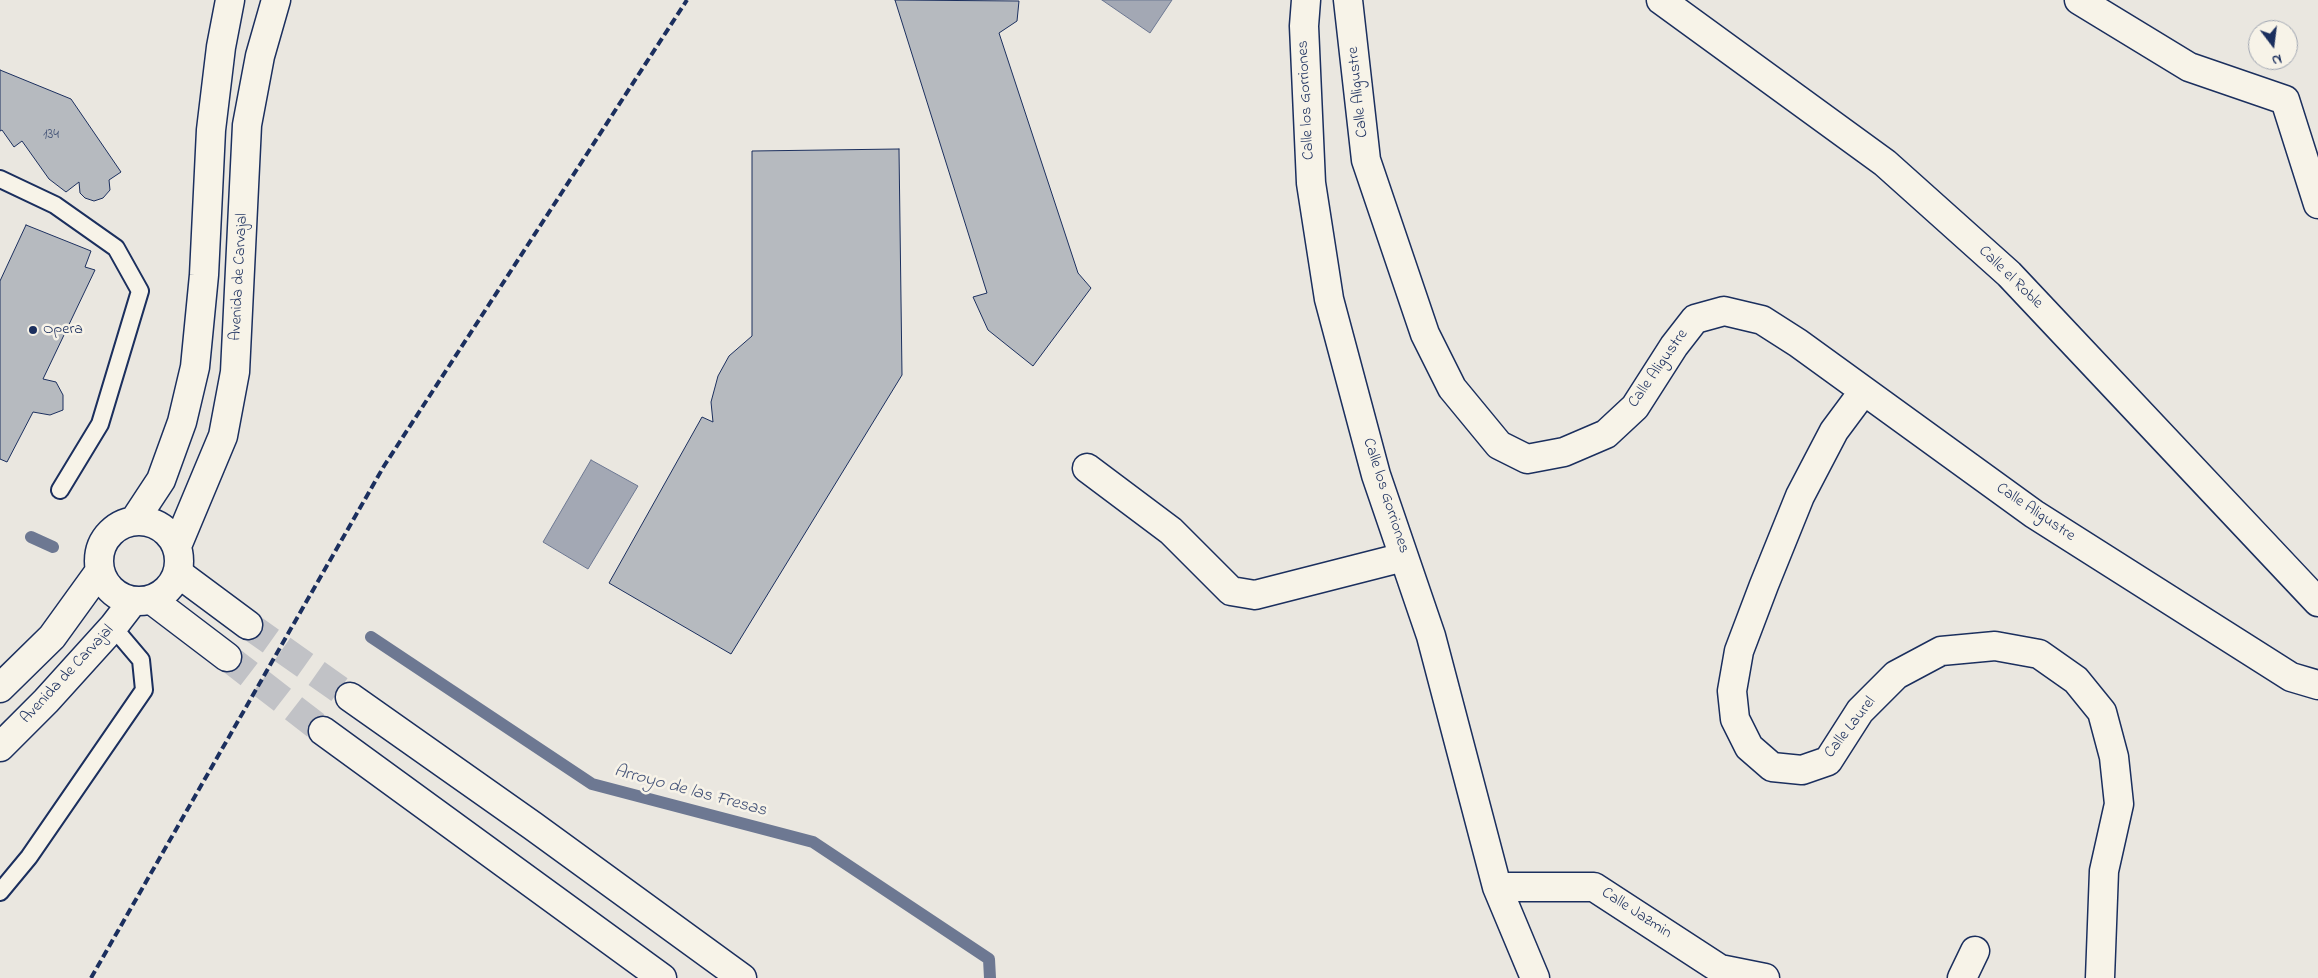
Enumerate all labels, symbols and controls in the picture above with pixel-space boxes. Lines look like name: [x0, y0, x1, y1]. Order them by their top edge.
north arrow: [2248, 20, 2298, 70]
street label: Calle los Gorriones: [1294, 40, 1320, 160]
street label: Calle Aligustre: [1345, 46, 1373, 138]
text: N: [2269, 48, 2284, 70]
house number: 134: [43, 128, 59, 144]
street label: Avenida de Carvajal: [227, 213, 253, 341]
street label: Calle el Roble: [1974, 242, 2046, 314]
place label: Opera: [43, 320, 83, 340]
marker: Opera: [27, 324, 39, 336]
street label: Calle Aligustre: [1625, 326, 1693, 412]
street label: Calle los Gorriones: [1357, 436, 1413, 556]
street label: Calle Aligustre: [1992, 480, 2078, 546]
street label: Avenida de Carvajal: [17, 622, 119, 728]
street label: Calle Laurel: [1821, 694, 1881, 762]
water label: Arroyo de las Fresas: [611, 761, 769, 823]
street label: Calle Jazmin: [1597, 884, 1675, 944]

